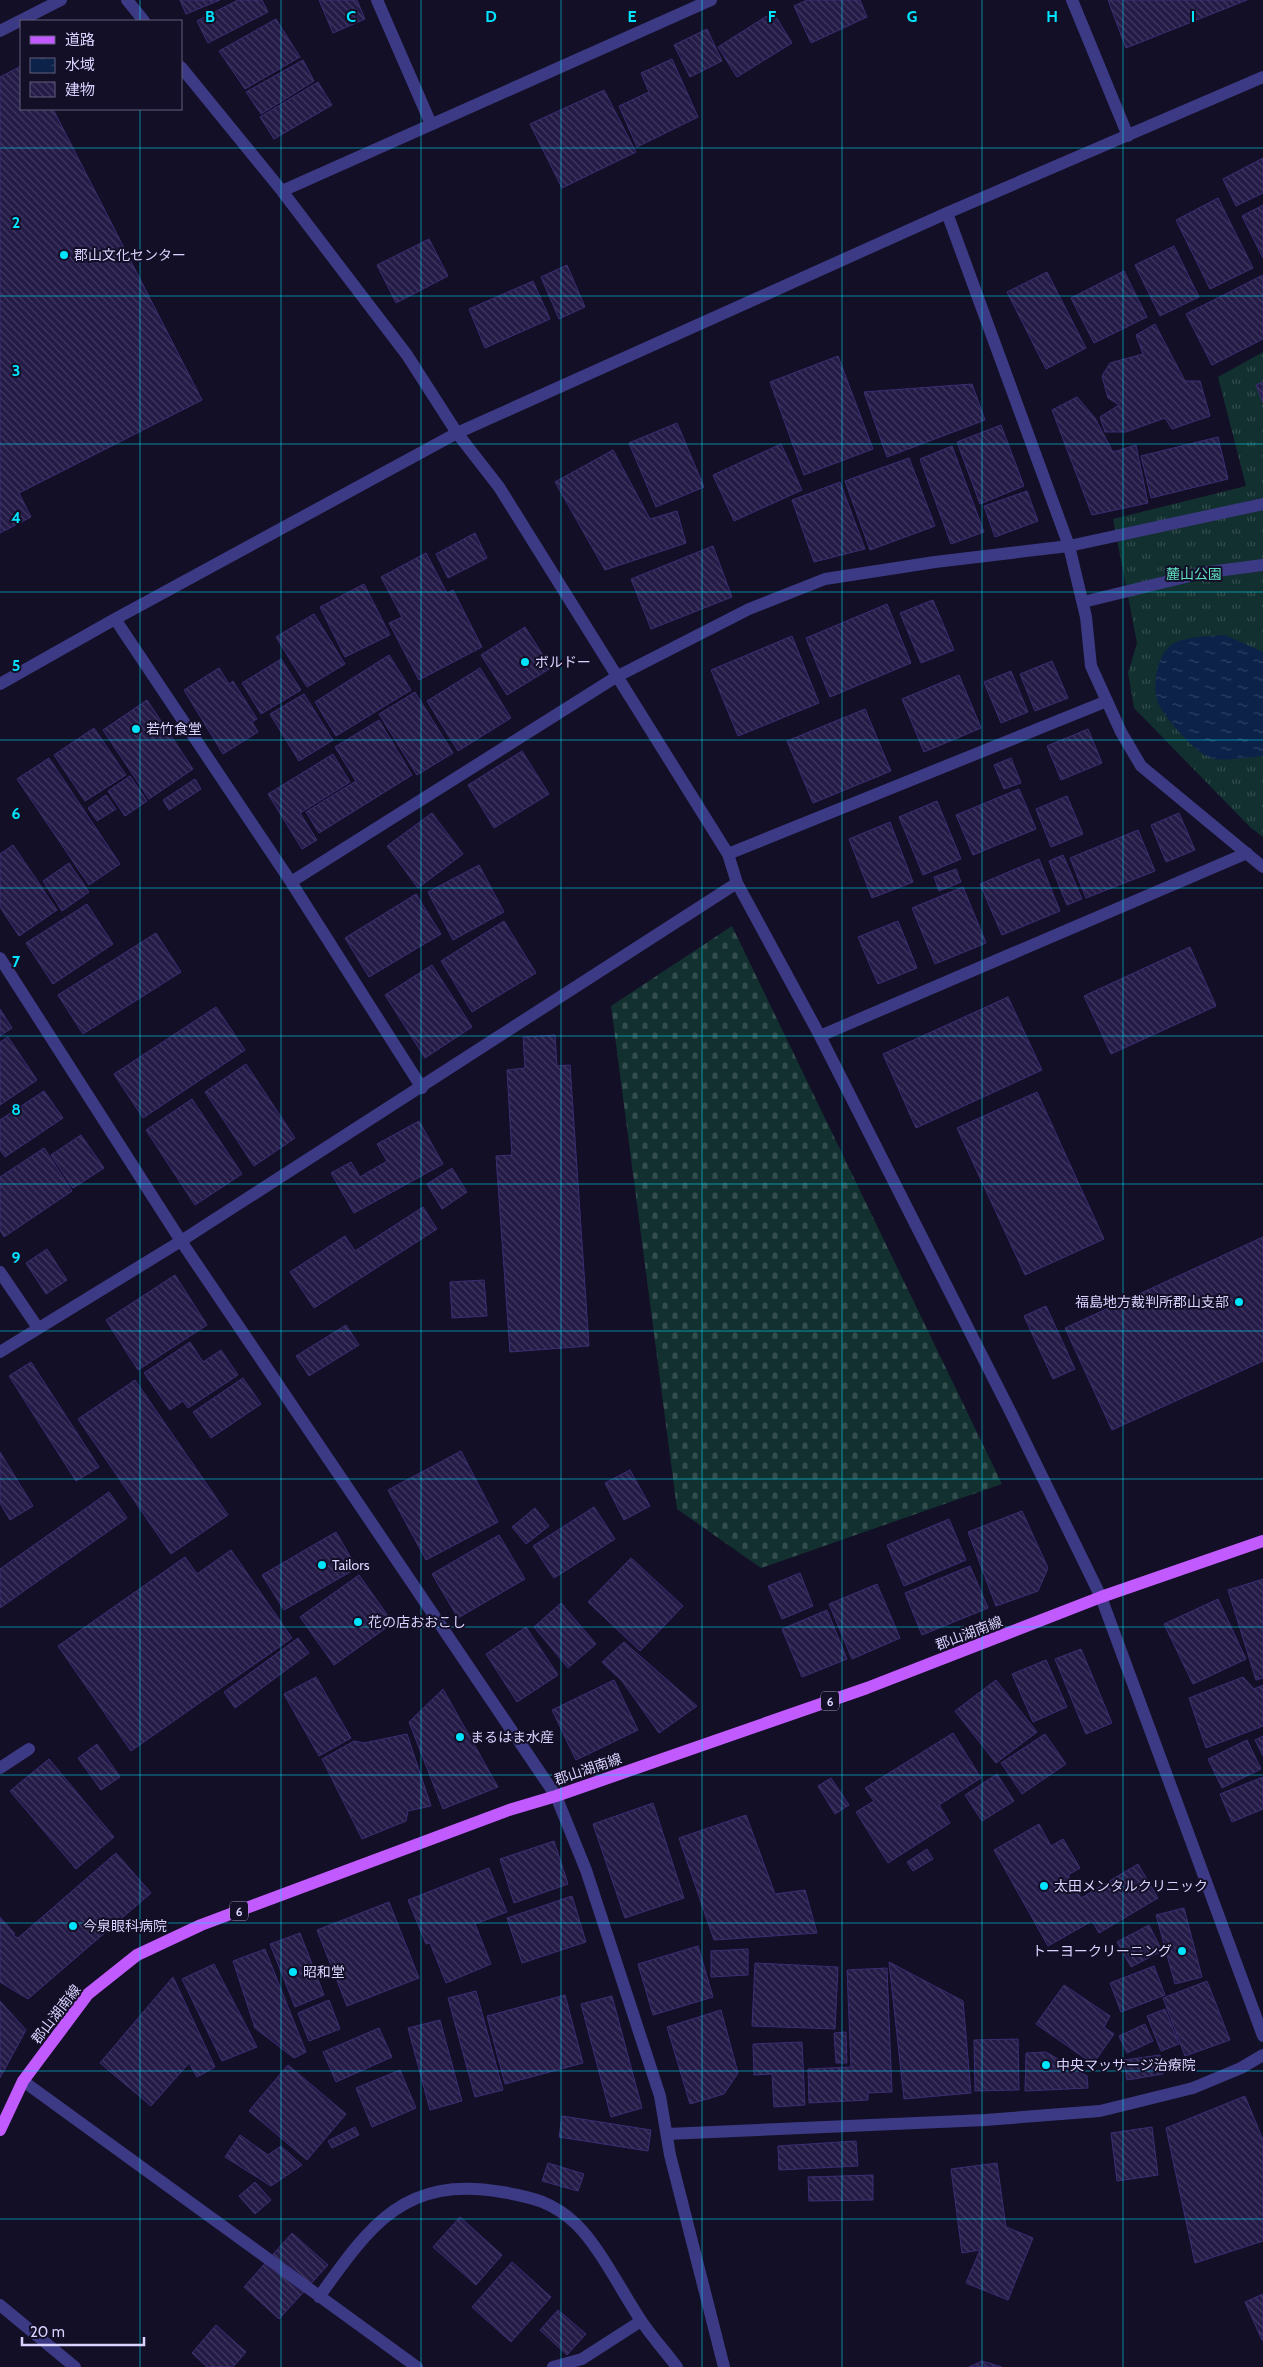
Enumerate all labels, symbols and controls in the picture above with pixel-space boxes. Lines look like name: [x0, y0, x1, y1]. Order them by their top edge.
text: B: [205, 7, 215, 26]
text: C: [346, 7, 356, 26]
text: D: [485, 7, 497, 26]
text: E: [627, 7, 637, 26]
text: F: [768, 7, 777, 26]
text: G: [907, 7, 917, 26]
text: H: [1046, 7, 1058, 26]
text: I: [1191, 7, 1195, 26]
legend: [20, 20, 182, 110]
text: 道路: [65, 31, 95, 49]
text: 水域: [65, 56, 95, 74]
text: 建物: [65, 81, 95, 99]
text: 2: [12, 213, 20, 232]
place label: 郡山文化センター: [74, 246, 186, 264]
marker: 郡山文化センター: [58, 249, 70, 261]
text: 3: [12, 361, 20, 380]
text: 4: [11, 508, 21, 527]
park label: 麓山公園: [1166, 565, 1222, 583]
place label: ボルドー: [535, 653, 591, 671]
text: 5: [12, 656, 20, 675]
marker: ボルドー: [519, 656, 531, 668]
place label: 若竹食堂: [146, 720, 202, 738]
marker: 若竹食堂: [130, 723, 142, 735]
text: 6: [12, 804, 21, 823]
text: 7: [12, 952, 21, 971]
text: 8: [11, 1100, 21, 1119]
text: 9: [12, 1248, 21, 1267]
place label: 福島地方裁判所郡山支部: [1075, 1293, 1229, 1311]
marker: 福島地方裁判所郡山支部: [1233, 1296, 1245, 1308]
place label: Tailors: [332, 1556, 370, 1574]
marker: Tailors: [316, 1559, 328, 1571]
street label: 郡山湖南線: [933, 1612, 1005, 1654]
place label: 花の店おおこし: [368, 1613, 466, 1631]
marker: 花の店おおこし: [352, 1616, 364, 1628]
road number: 6: [821, 1692, 839, 1710]
place label: まるはま水産: [470, 1728, 554, 1746]
marker: まるはま水産: [454, 1731, 466, 1743]
street label: 郡山湖南線: [552, 1749, 624, 1789]
place label: 太田メンタルクリニック: [1054, 1877, 1208, 1895]
marker: 太田メンタルクリニック: [1038, 1880, 1050, 1892]
road number: 6: [230, 1902, 248, 1920]
place label: 今泉眼科病院: [83, 1917, 167, 1935]
marker: 今泉眼科病院: [67, 1920, 79, 1932]
place label: トーヨークリーニング: [1032, 1942, 1172, 1960]
marker: トーヨークリーニング: [1176, 1945, 1188, 1957]
place label: 昭和堂: [303, 1963, 345, 1981]
marker: 昭和堂: [287, 1966, 299, 1978]
street label: 郡山湖南線: [27, 1981, 85, 2047]
place label: 中央マッサージ治療院: [1056, 2056, 1196, 2074]
marker: 中央マッサージ治療院: [1040, 2059, 1052, 2071]
scale bar: [22, 2314, 145, 2346]
text: 20 m: [30, 2323, 65, 2341]

